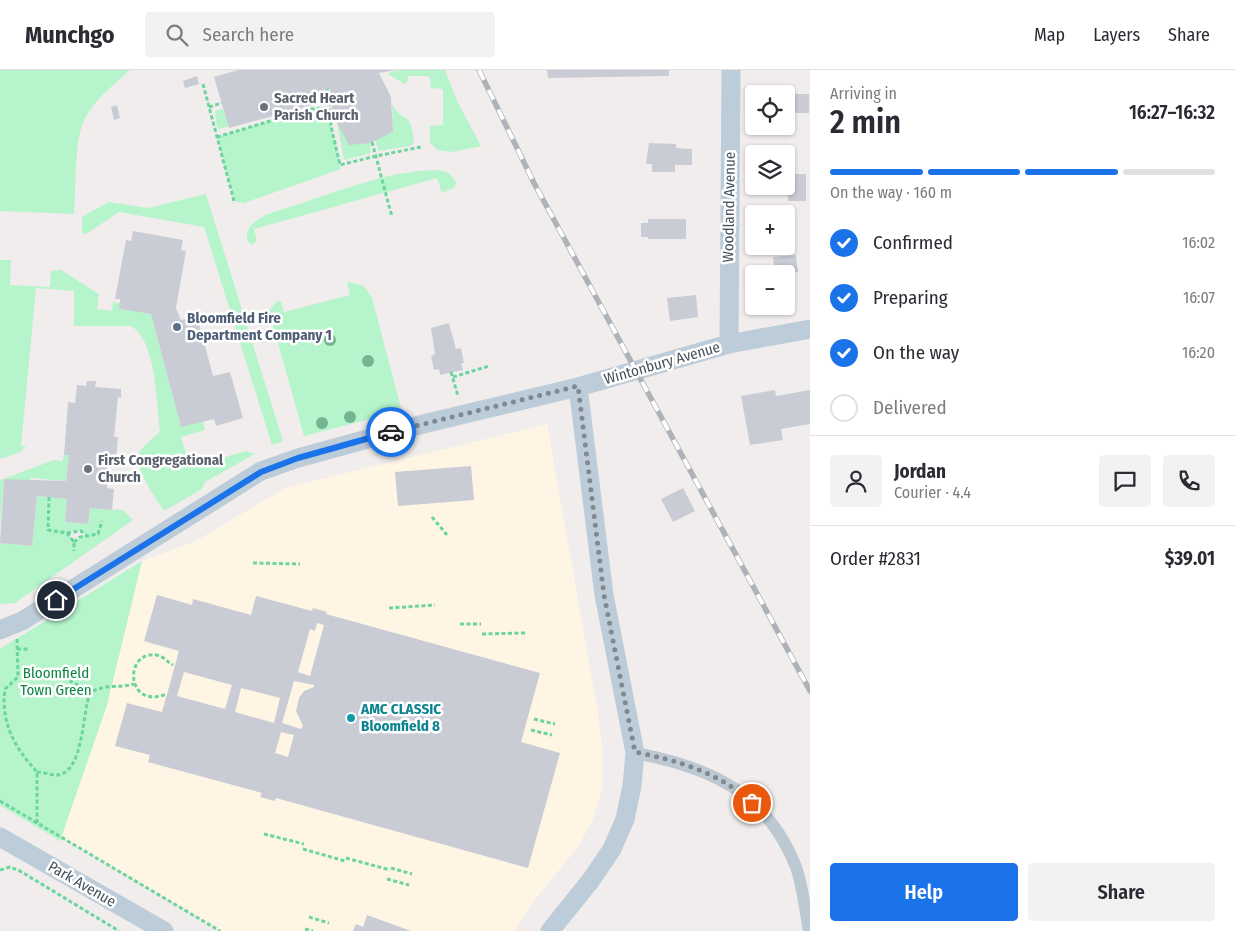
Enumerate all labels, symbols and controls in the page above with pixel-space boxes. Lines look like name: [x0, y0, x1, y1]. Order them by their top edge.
search box: [145, 12, 495, 57]
text: Munchgo: [25, 21, 115, 49]
icon: search: [163, 21, 191, 49]
text: Search here: [203, 23, 294, 46]
text: Map: [1034, 24, 1065, 46]
text: Layers: [1093, 24, 1140, 46]
text: Share: [1168, 24, 1210, 46]
text: Arriving in: [830, 84, 897, 103]
map controls: [745, 85, 795, 315]
button: locate: [745, 85, 795, 135]
place label: Sacred Heart Parish Church: [274, 89, 359, 124]
marker: Sacred Heart Parish Church: [258, 101, 270, 113]
text: 16:27–16:32: [1129, 101, 1215, 124]
text: 2 min: [830, 103, 901, 141]
button: layers: [745, 145, 795, 195]
street label: Woodland Avenue: [719, 152, 739, 262]
text: On the way · 160 m: [830, 183, 952, 202]
button: +: [745, 205, 795, 255]
icon: check: [830, 229, 858, 257]
text: Confirmed: [873, 231, 953, 254]
text: 16:02: [1182, 233, 1215, 252]
button: −: [745, 265, 795, 315]
icon: check: [830, 284, 858, 312]
text: Preparing: [873, 286, 948, 309]
text: 16:07: [1183, 288, 1215, 307]
place label: Bloomfield Fire Department Company 1: [187, 309, 332, 344]
marker: Bloomfield Fire Department Company 1: [171, 321, 183, 333]
street label: Wintonbury Avenue: [602, 338, 722, 388]
icon: check: [830, 339, 858, 367]
text: On the way: [873, 341, 959, 364]
text: 16:20: [1182, 343, 1215, 362]
text: Delivered: [873, 396, 947, 419]
courier: [366, 407, 416, 457]
icon: car: [377, 418, 405, 446]
place label: First Congregational Church: [98, 451, 224, 486]
button: person: [830, 455, 882, 507]
button: chat: [1099, 455, 1151, 507]
button: phone: [1163, 455, 1215, 507]
text: Jordan: [894, 460, 946, 483]
marker: First Congregational Church: [82, 463, 94, 475]
text: Courier · 4.4: [894, 483, 971, 502]
text: Order #2831: [830, 547, 921, 570]
text: $39.01: [1165, 547, 1215, 570]
pin: [35, 579, 77, 621]
icon: home: [42, 586, 70, 614]
park label: Bloomfield Town Green: [20, 664, 92, 699]
place label: AMC CLASSIC Bloomfield 8: [360, 700, 441, 735]
marker: AMC CLASSIC Bloomfield 8: [345, 712, 357, 724]
pin: [731, 782, 773, 824]
icon: bag: [738, 789, 766, 817]
street label: Park Avenue: [45, 857, 119, 911]
button: Help: [830, 863, 1018, 921]
button: Share: [1028, 863, 1215, 921]

